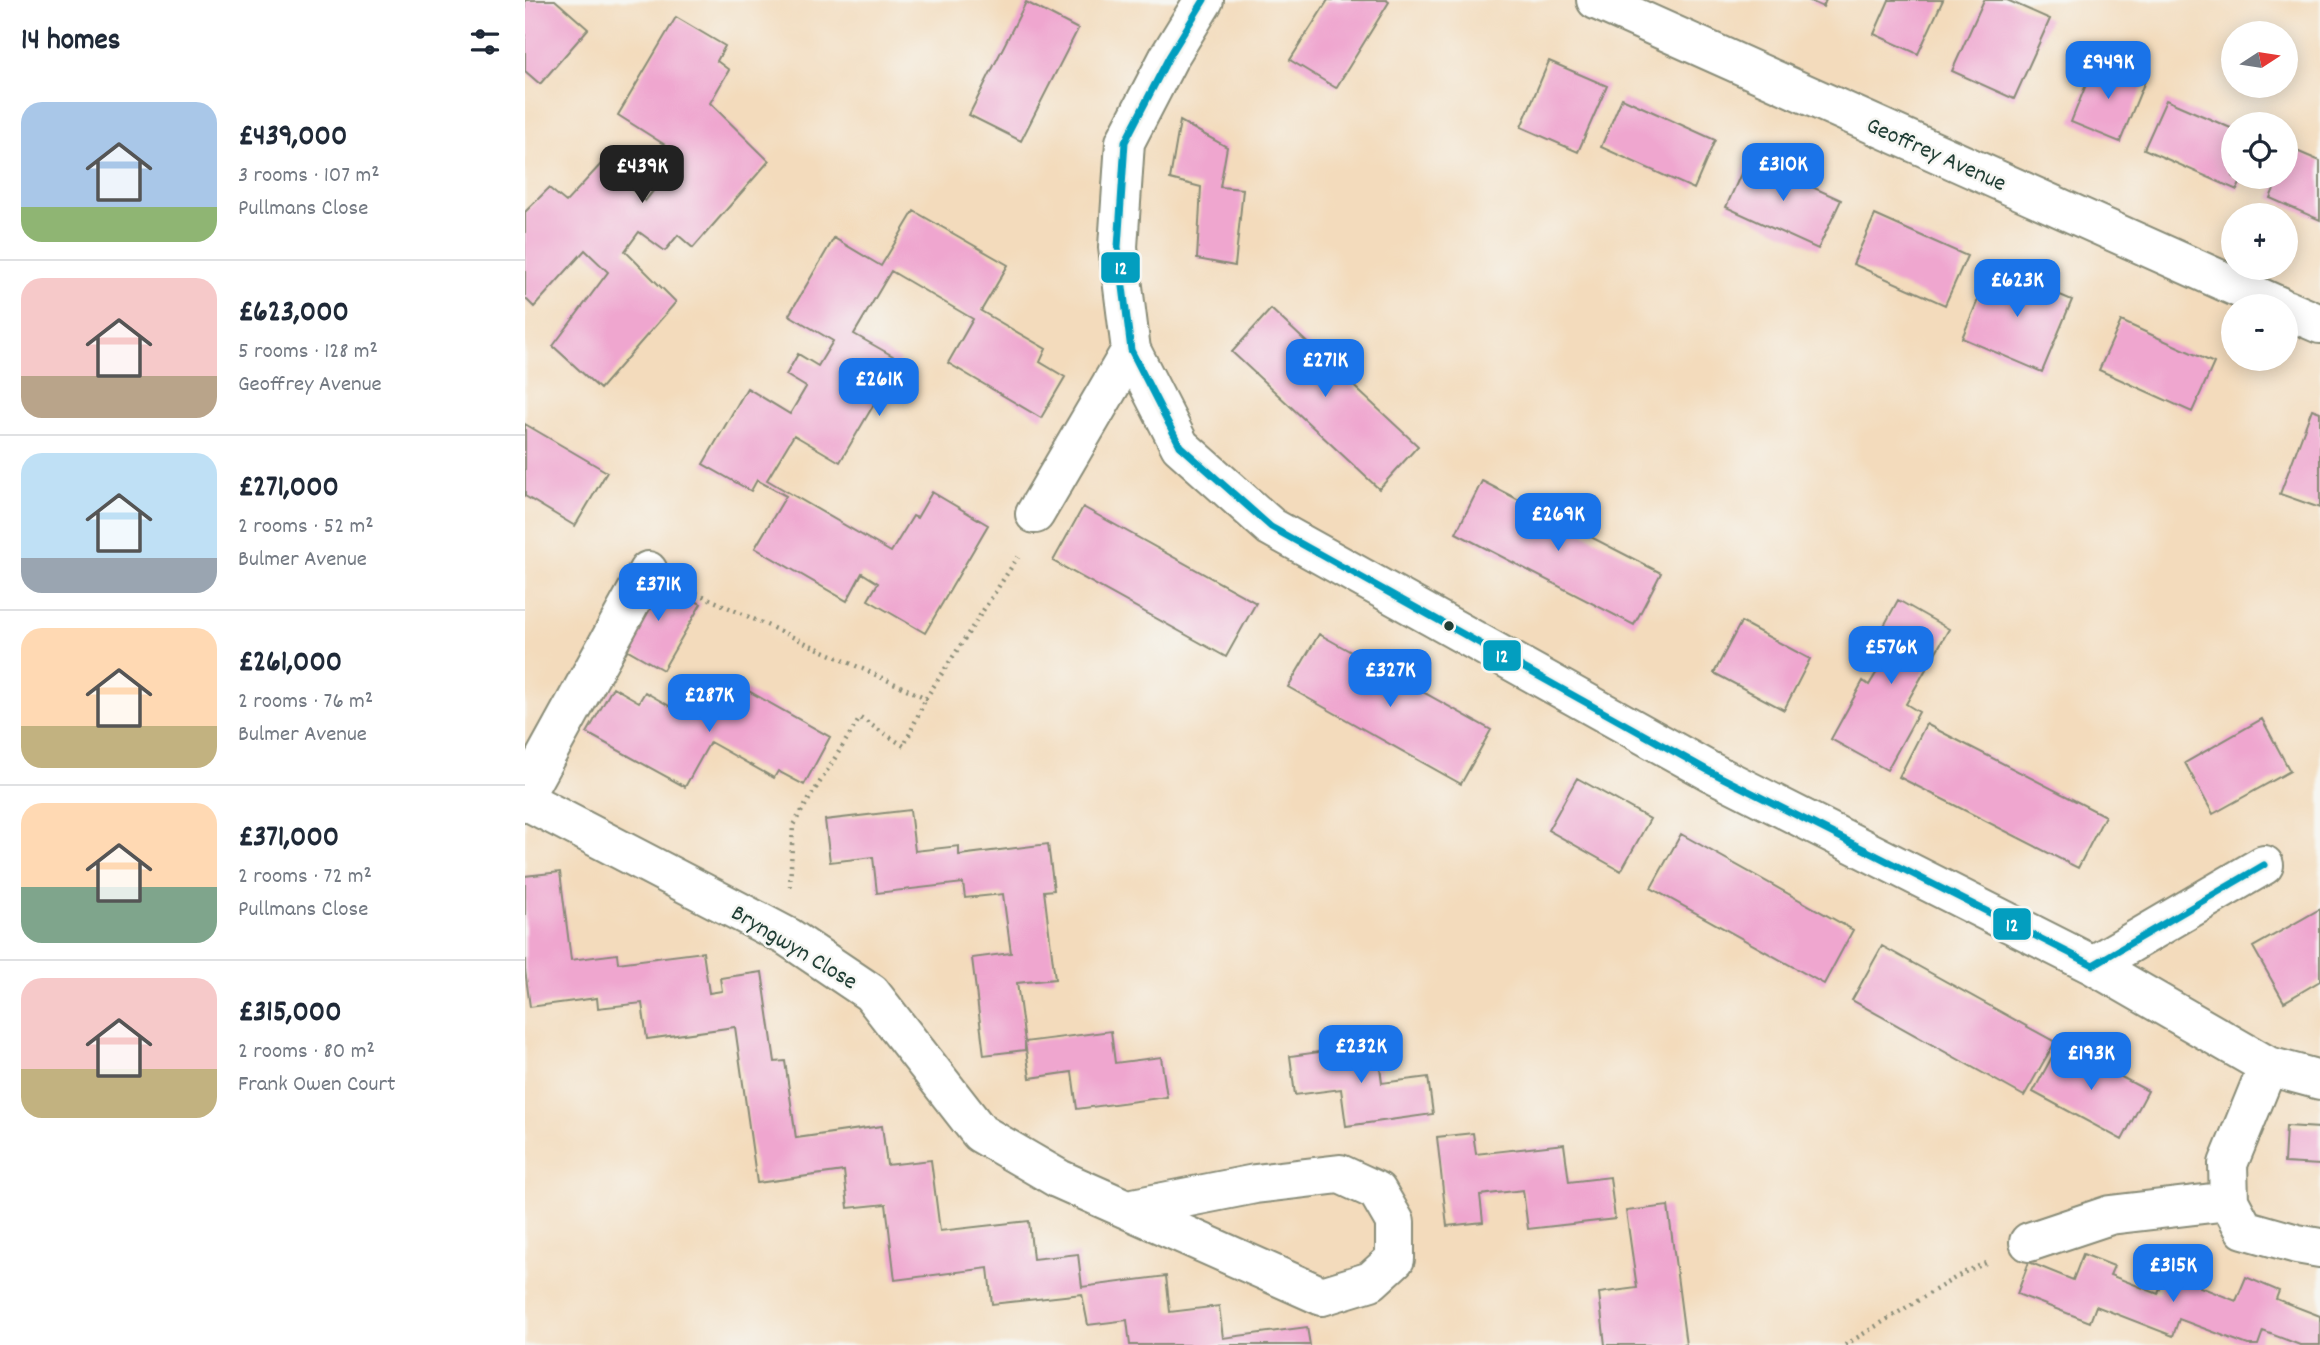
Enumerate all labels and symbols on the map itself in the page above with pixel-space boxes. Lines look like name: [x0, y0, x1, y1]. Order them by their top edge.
north arrow: [2221, 21, 2298, 98]
pin: £949K: [2059, 42, 2157, 101]
street label: Geoffrey Avenue: [1860, 110, 2011, 202]
pin: £310K: [1734, 144, 1832, 203]
pin: £439K: [593, 146, 691, 205]
line badge: 12: [1100, 251, 1141, 284]
text: 12: [1115, 257, 1127, 284]
pin: £623K: [1968, 260, 2066, 319]
pin: £271K: [1276, 340, 1374, 399]
pin: £261K: [830, 358, 928, 418]
pin: £269K: [1509, 494, 1607, 553]
pin: £371K: [609, 564, 707, 623]
unlabelled marker: [1442, 619, 1456, 633]
pin: £576K: [1842, 626, 1940, 686]
line badge: 12: [1482, 639, 1522, 672]
text: 12: [1496, 645, 1508, 672]
pin: £327K: [1341, 650, 1439, 709]
pin: £287K: [660, 674, 758, 734]
street label: Bryngwyn Close: [724, 897, 863, 1000]
line badge: 12: [1992, 907, 2032, 941]
text: 12: [2006, 914, 2018, 941]
pin: £232K: [1312, 1026, 1410, 1085]
pin: £193K: [2042, 1032, 2140, 1092]
pin: £315K: [2124, 1244, 2222, 1304]

